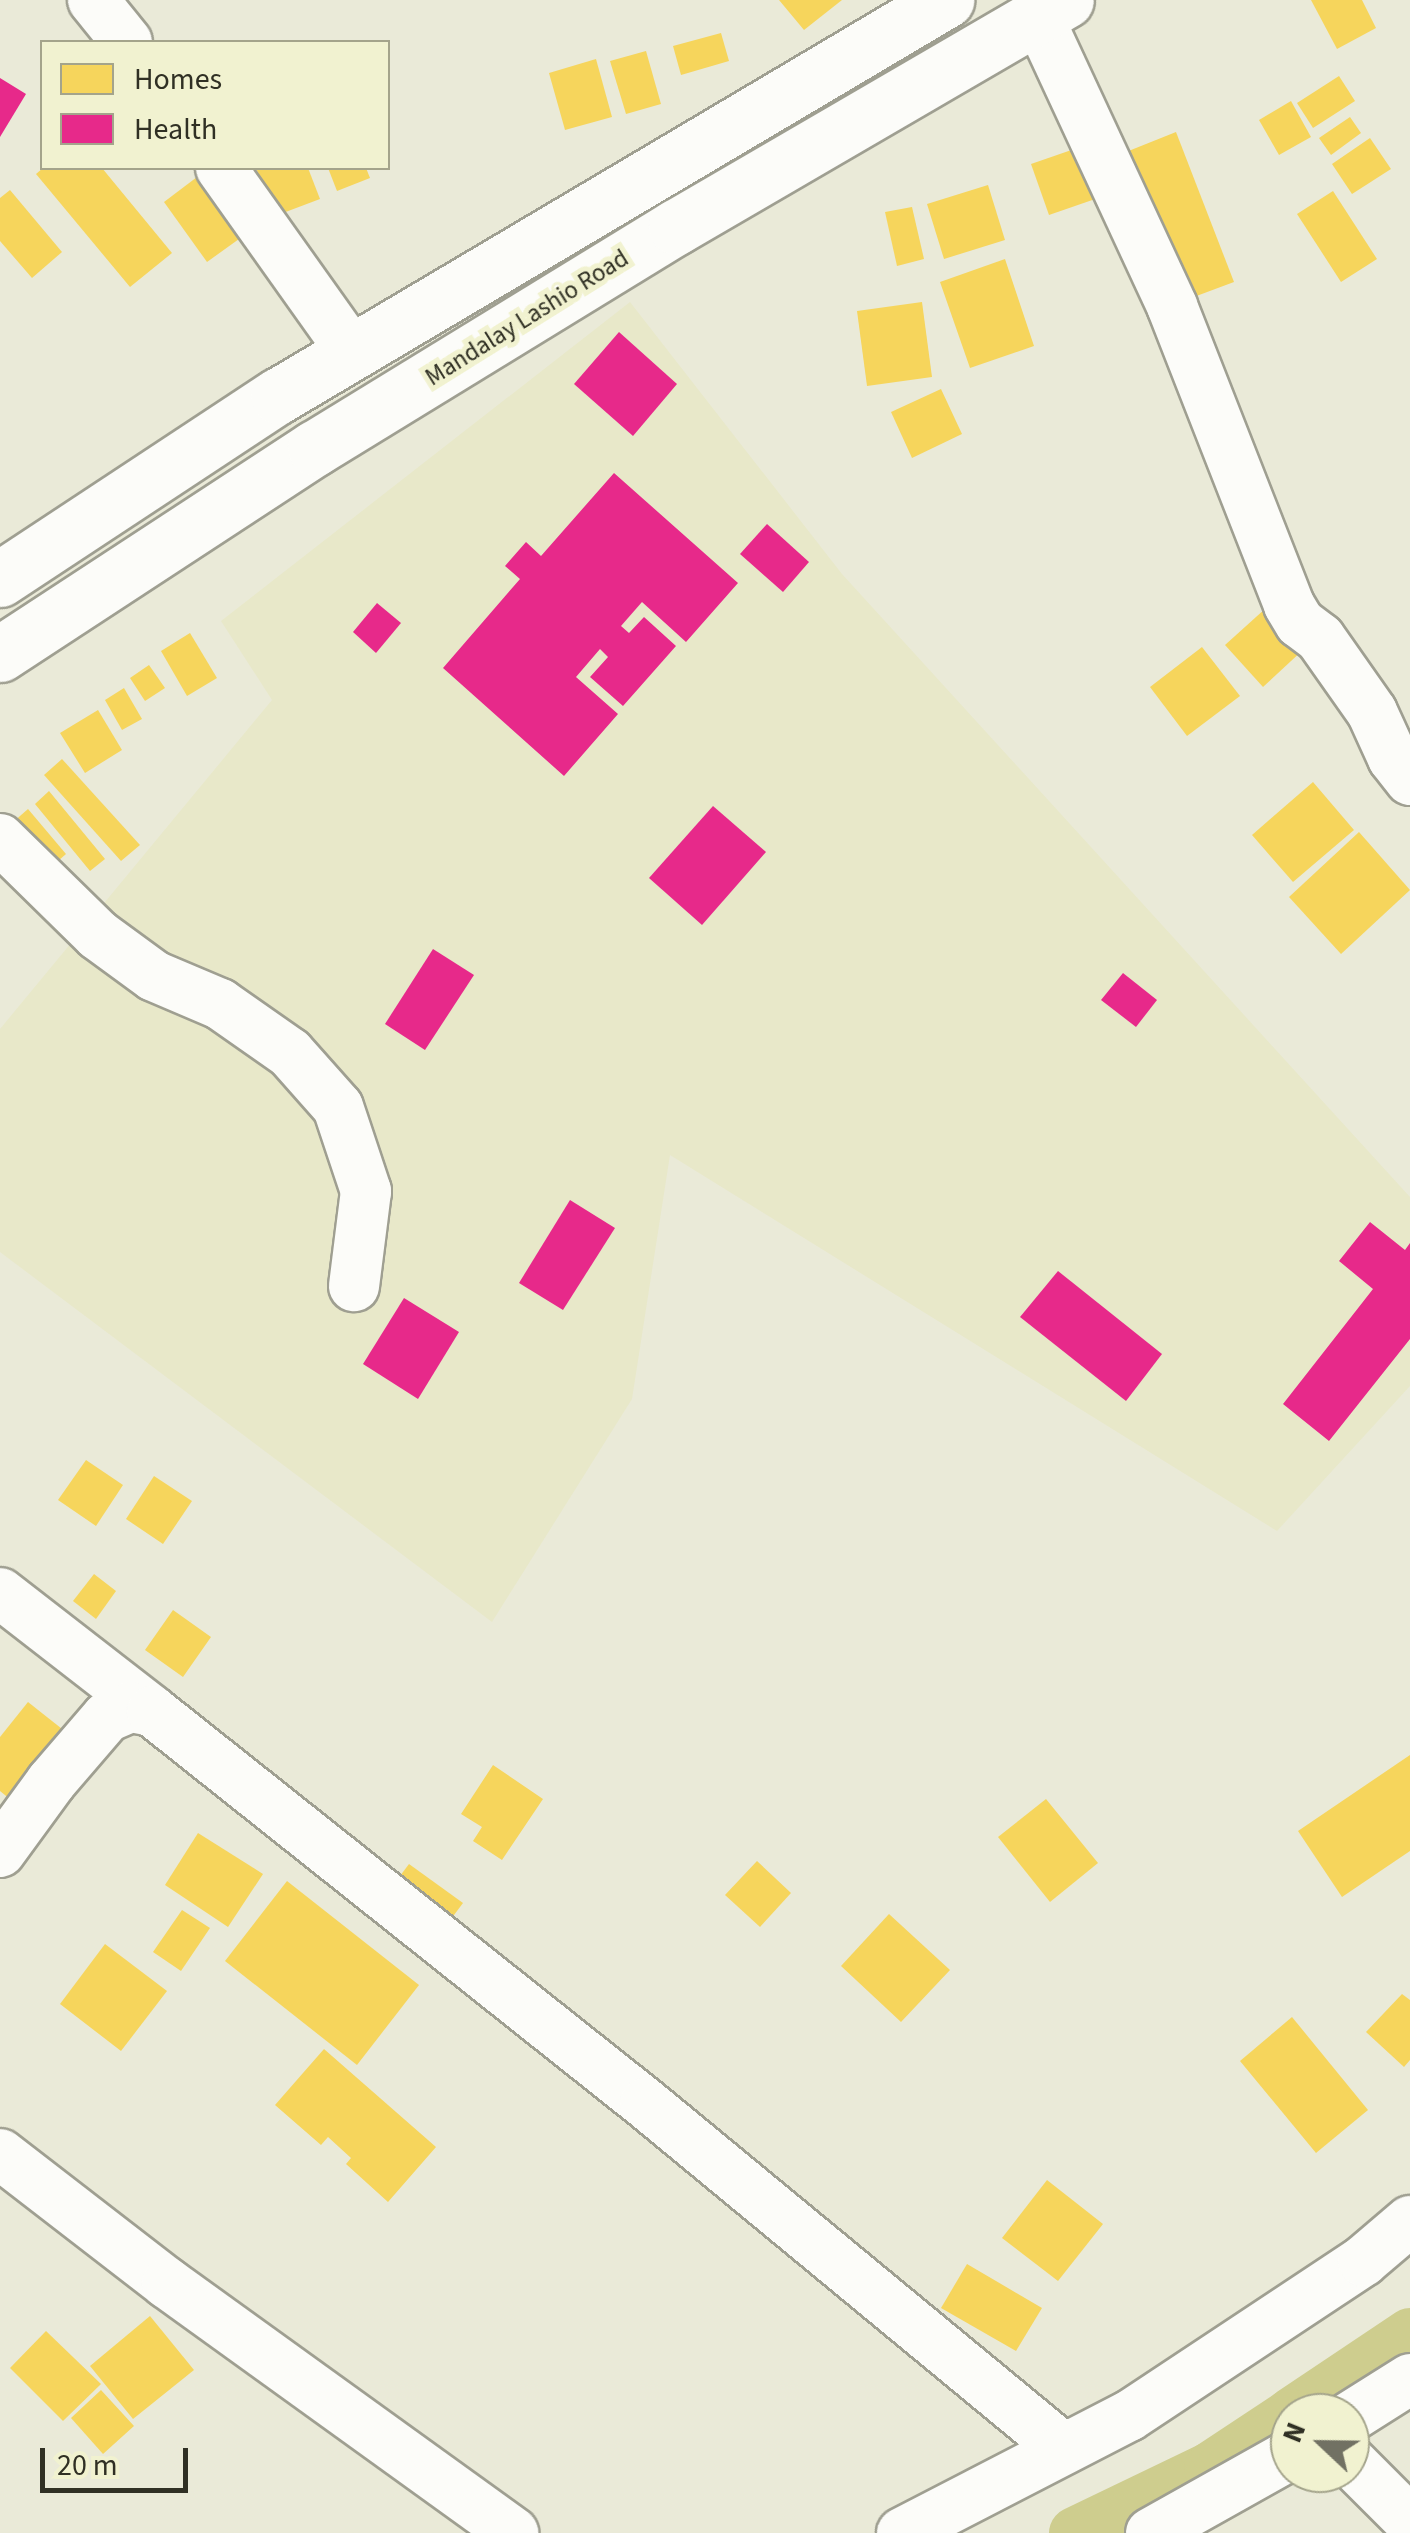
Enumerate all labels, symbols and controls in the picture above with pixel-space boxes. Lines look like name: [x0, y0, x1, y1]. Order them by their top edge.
legend: [40, 40, 390, 170]
text: Homes: [134, 58, 222, 101]
text: Health: [134, 108, 217, 151]
street label: Mandalay Lashio Road: [420, 243, 634, 393]
north arrow: [1270, 2393, 1370, 2493]
text: N: [1272, 2416, 1316, 2449]
scale bar: [45, 2428, 192, 2490]
text: 20 m: [57, 2444, 118, 2487]

